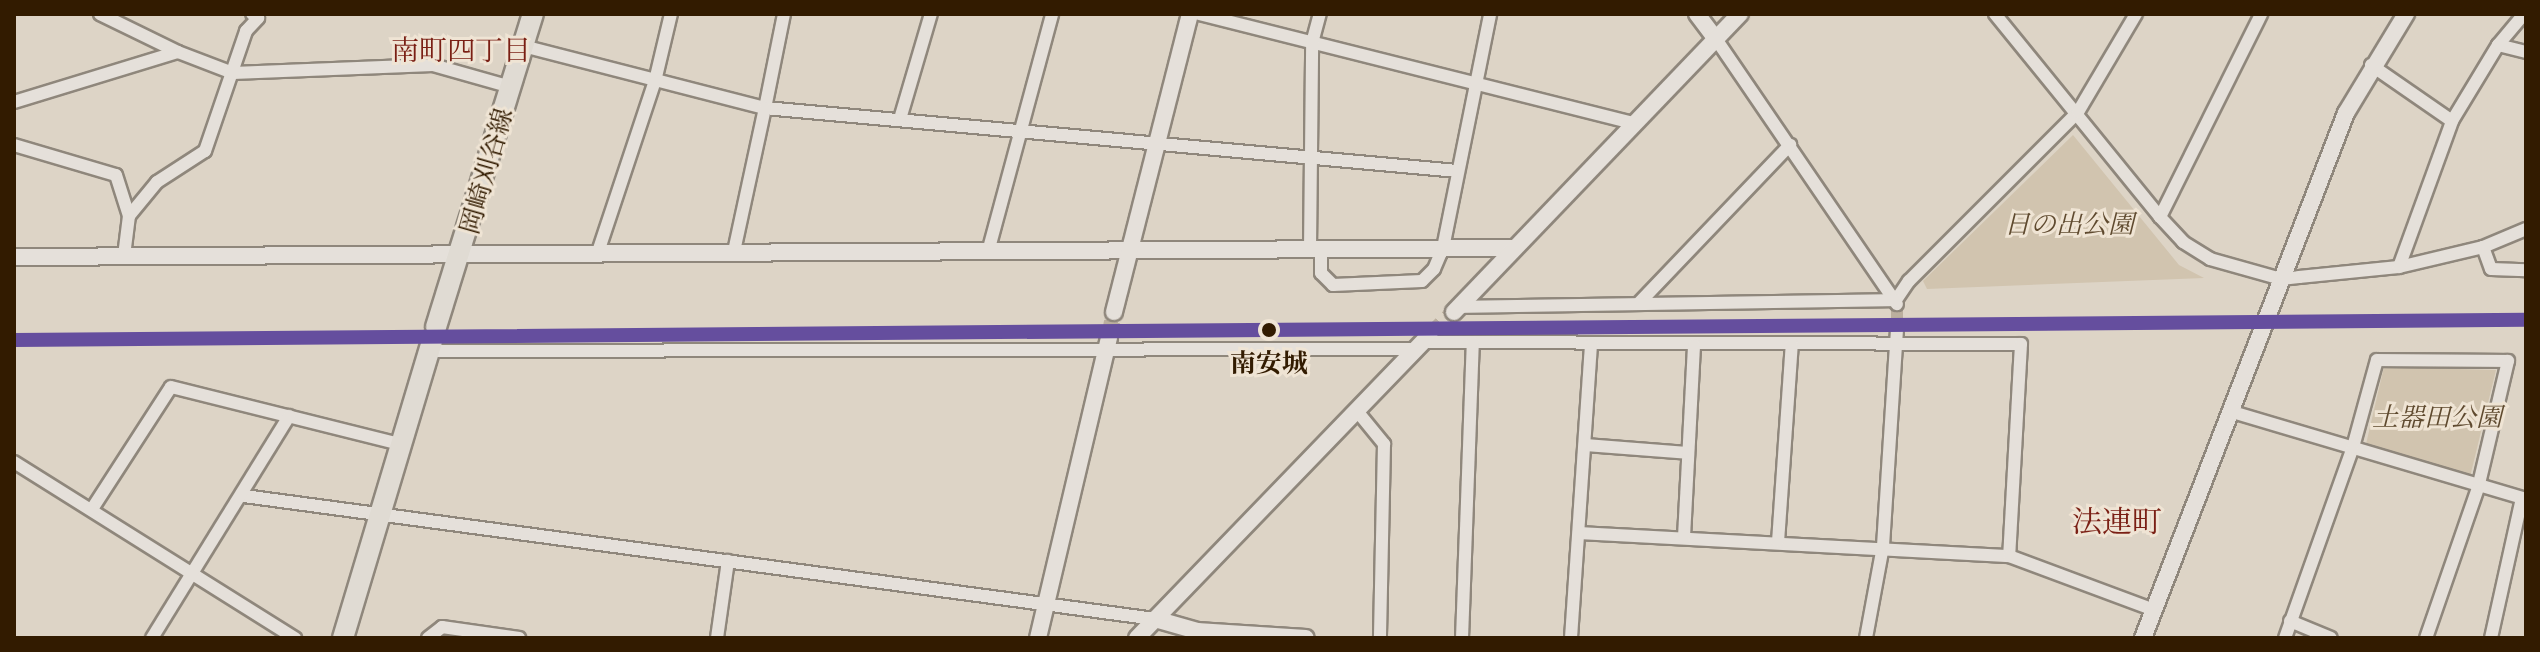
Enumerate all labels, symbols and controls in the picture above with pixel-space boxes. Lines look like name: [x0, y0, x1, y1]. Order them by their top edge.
district label: 南町四丁目: [391, 33, 531, 67]
street label: 岡崎刈谷線: [453, 104, 519, 238]
park label: 日の出公園: [2004, 208, 2134, 240]
marker: 南安城: [1255, 316, 1283, 344]
place label: 南安城: [1230, 347, 1308, 379]
park label: 土器田公園: [2372, 401, 2502, 433]
district label: 法連町: [2072, 503, 2162, 539]

